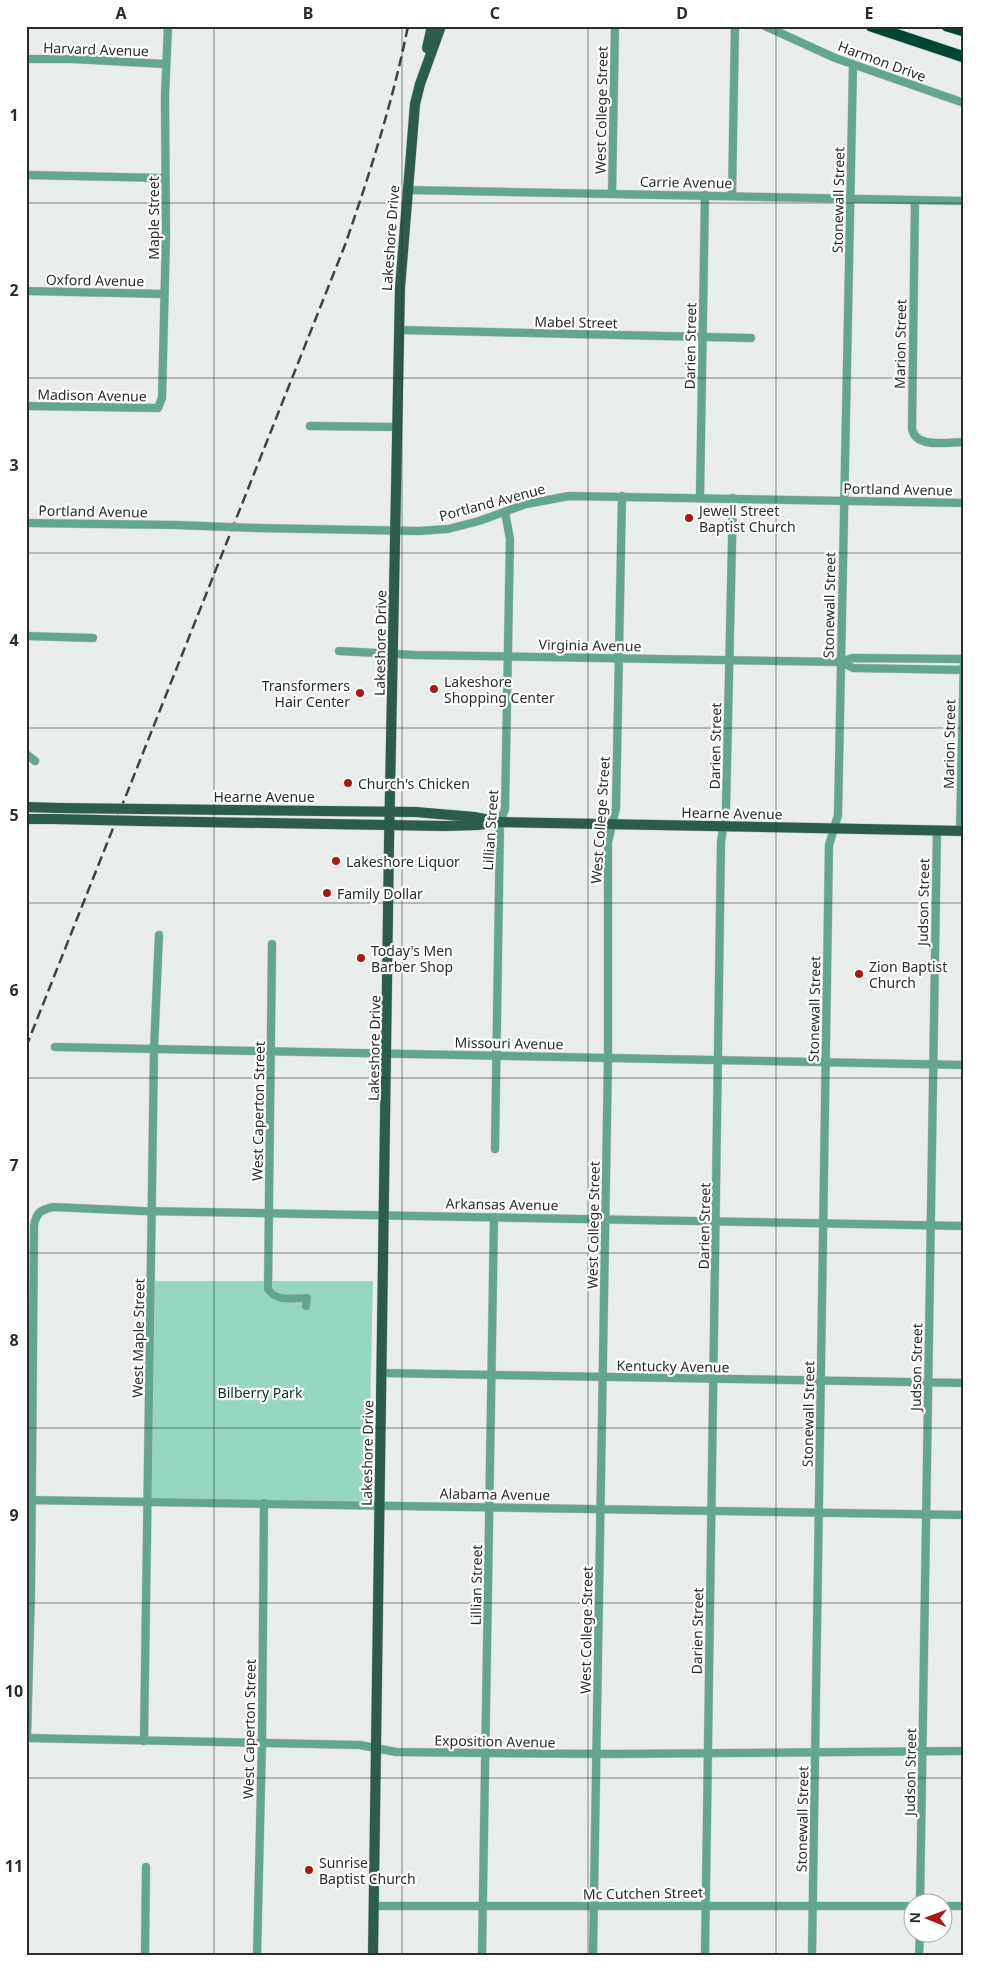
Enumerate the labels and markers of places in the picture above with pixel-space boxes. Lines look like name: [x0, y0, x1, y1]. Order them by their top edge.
place label: Jewell Street Baptist Church: [697, 501, 796, 536]
marker: Jewell Street Baptist Church: [683, 512, 695, 524]
place label: Lakeshore Shopping Center: [444, 672, 555, 707]
place label: Transformers Hair Center: [262, 676, 350, 711]
marker: Lakeshore Shopping Center: [428, 683, 440, 695]
marker: Transformers Hair Center: [354, 687, 366, 699]
place label: Church's Chicken: [358, 774, 470, 793]
marker: Church's Chicken: [342, 777, 354, 789]
place label: Lakeshore Liquor: [346, 852, 460, 871]
marker: Lakeshore Liquor: [330, 855, 342, 867]
place label: Family Dollar: [337, 884, 423, 903]
marker: Family Dollar: [321, 887, 333, 899]
place label: Today's Men Barber Shop: [371, 941, 453, 976]
marker: Today's Men Barber Shop: [355, 952, 367, 964]
place label: Zion Baptist Church: [869, 957, 947, 992]
marker: Zion Baptist Church: [853, 968, 865, 980]
place label: Sunrise Baptist Church: [319, 1853, 416, 1888]
marker: Sunrise Baptist Church: [303, 1864, 315, 1876]

